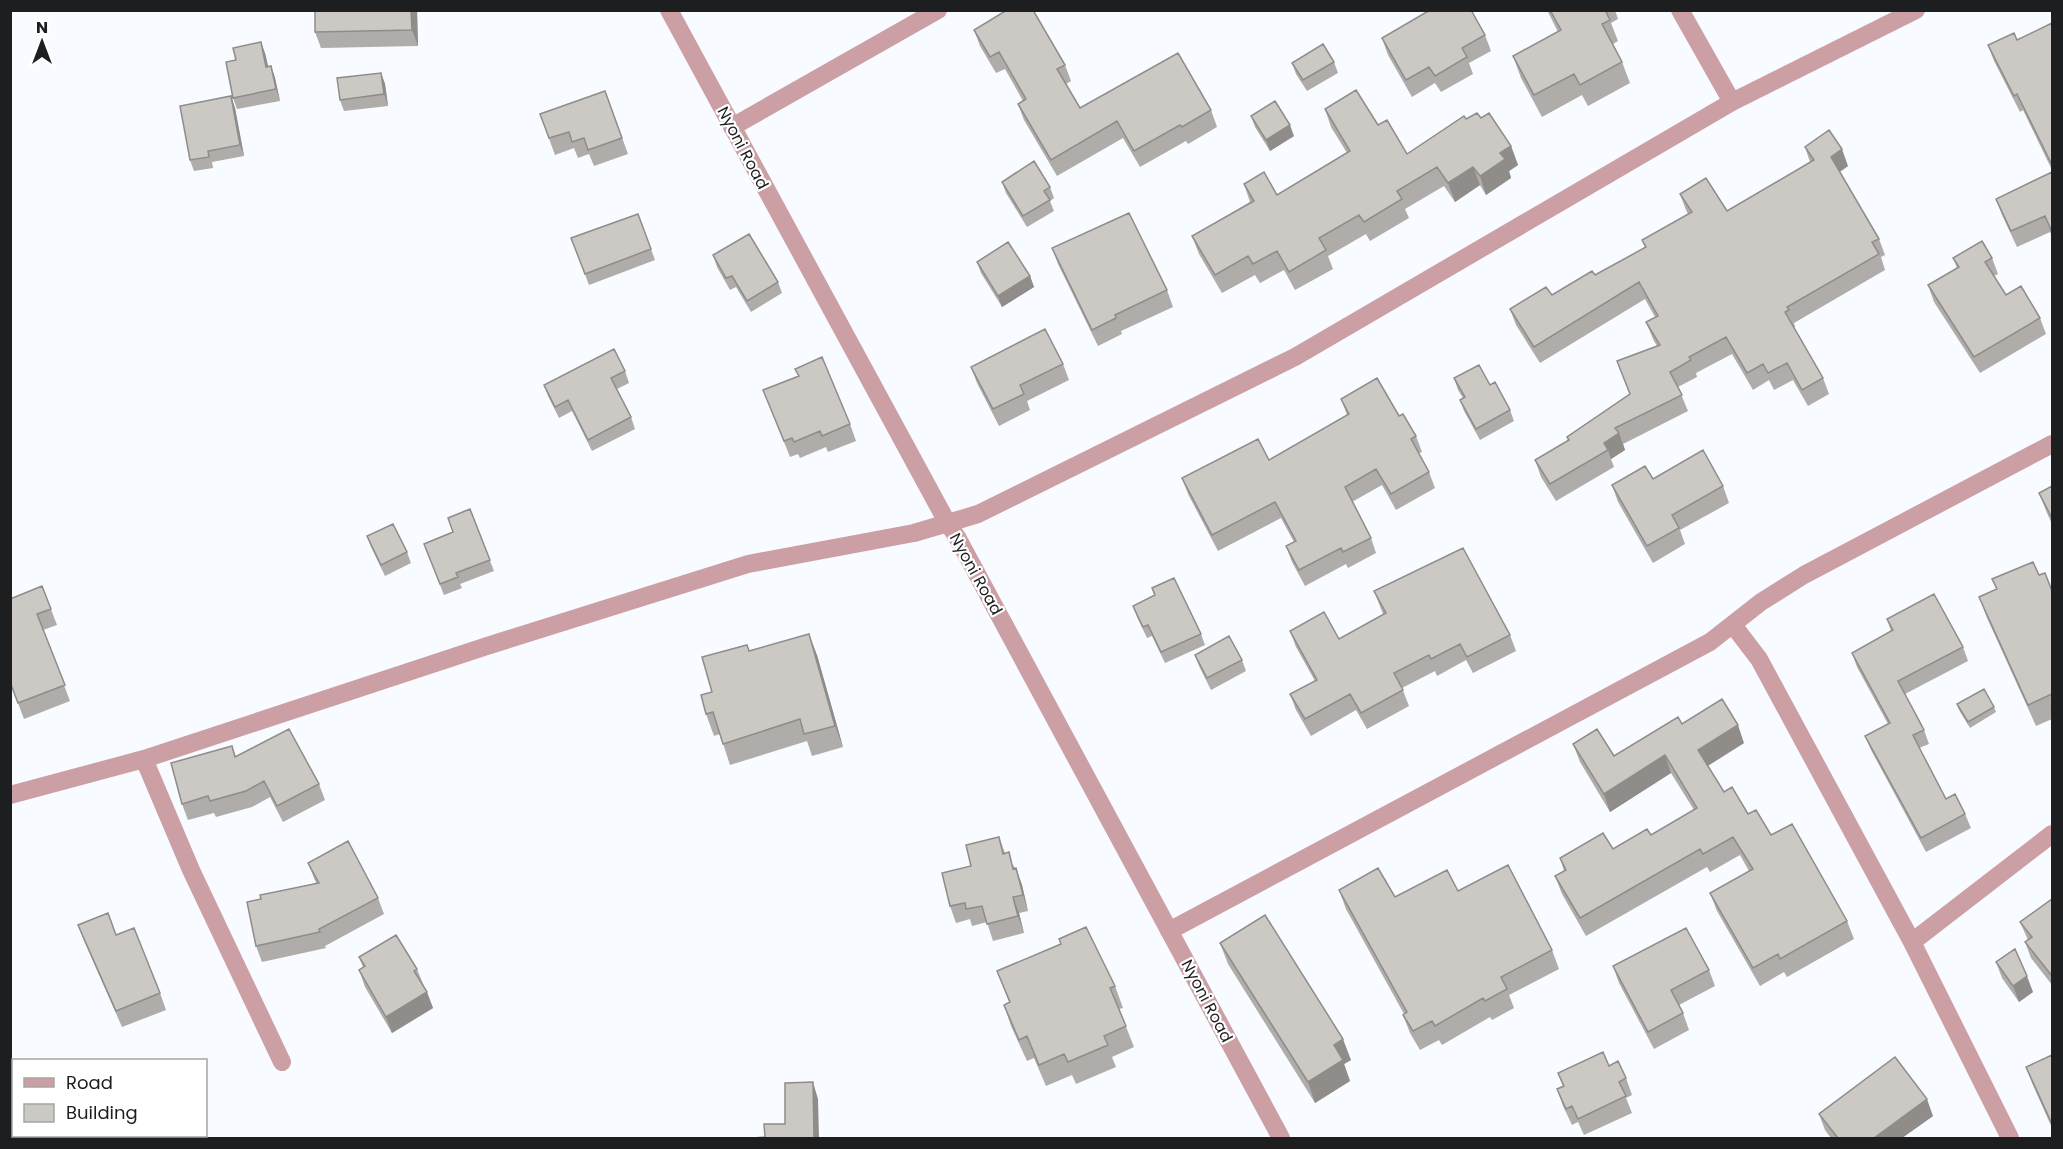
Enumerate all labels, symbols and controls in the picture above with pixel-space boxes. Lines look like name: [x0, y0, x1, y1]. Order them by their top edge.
north arrow: [12, 12, 72, 72]
text: N: [36, 16, 48, 39]
street label: Nyoni Road: [712, 103, 774, 193]
street label: Nyoni Road: [944, 529, 1008, 619]
street label: Nyoni Road: [1176, 956, 1238, 1046]
legend: [12, 1059, 207, 1137]
text: Road: [66, 1070, 113, 1095]
text: Building: [66, 1100, 138, 1125]

